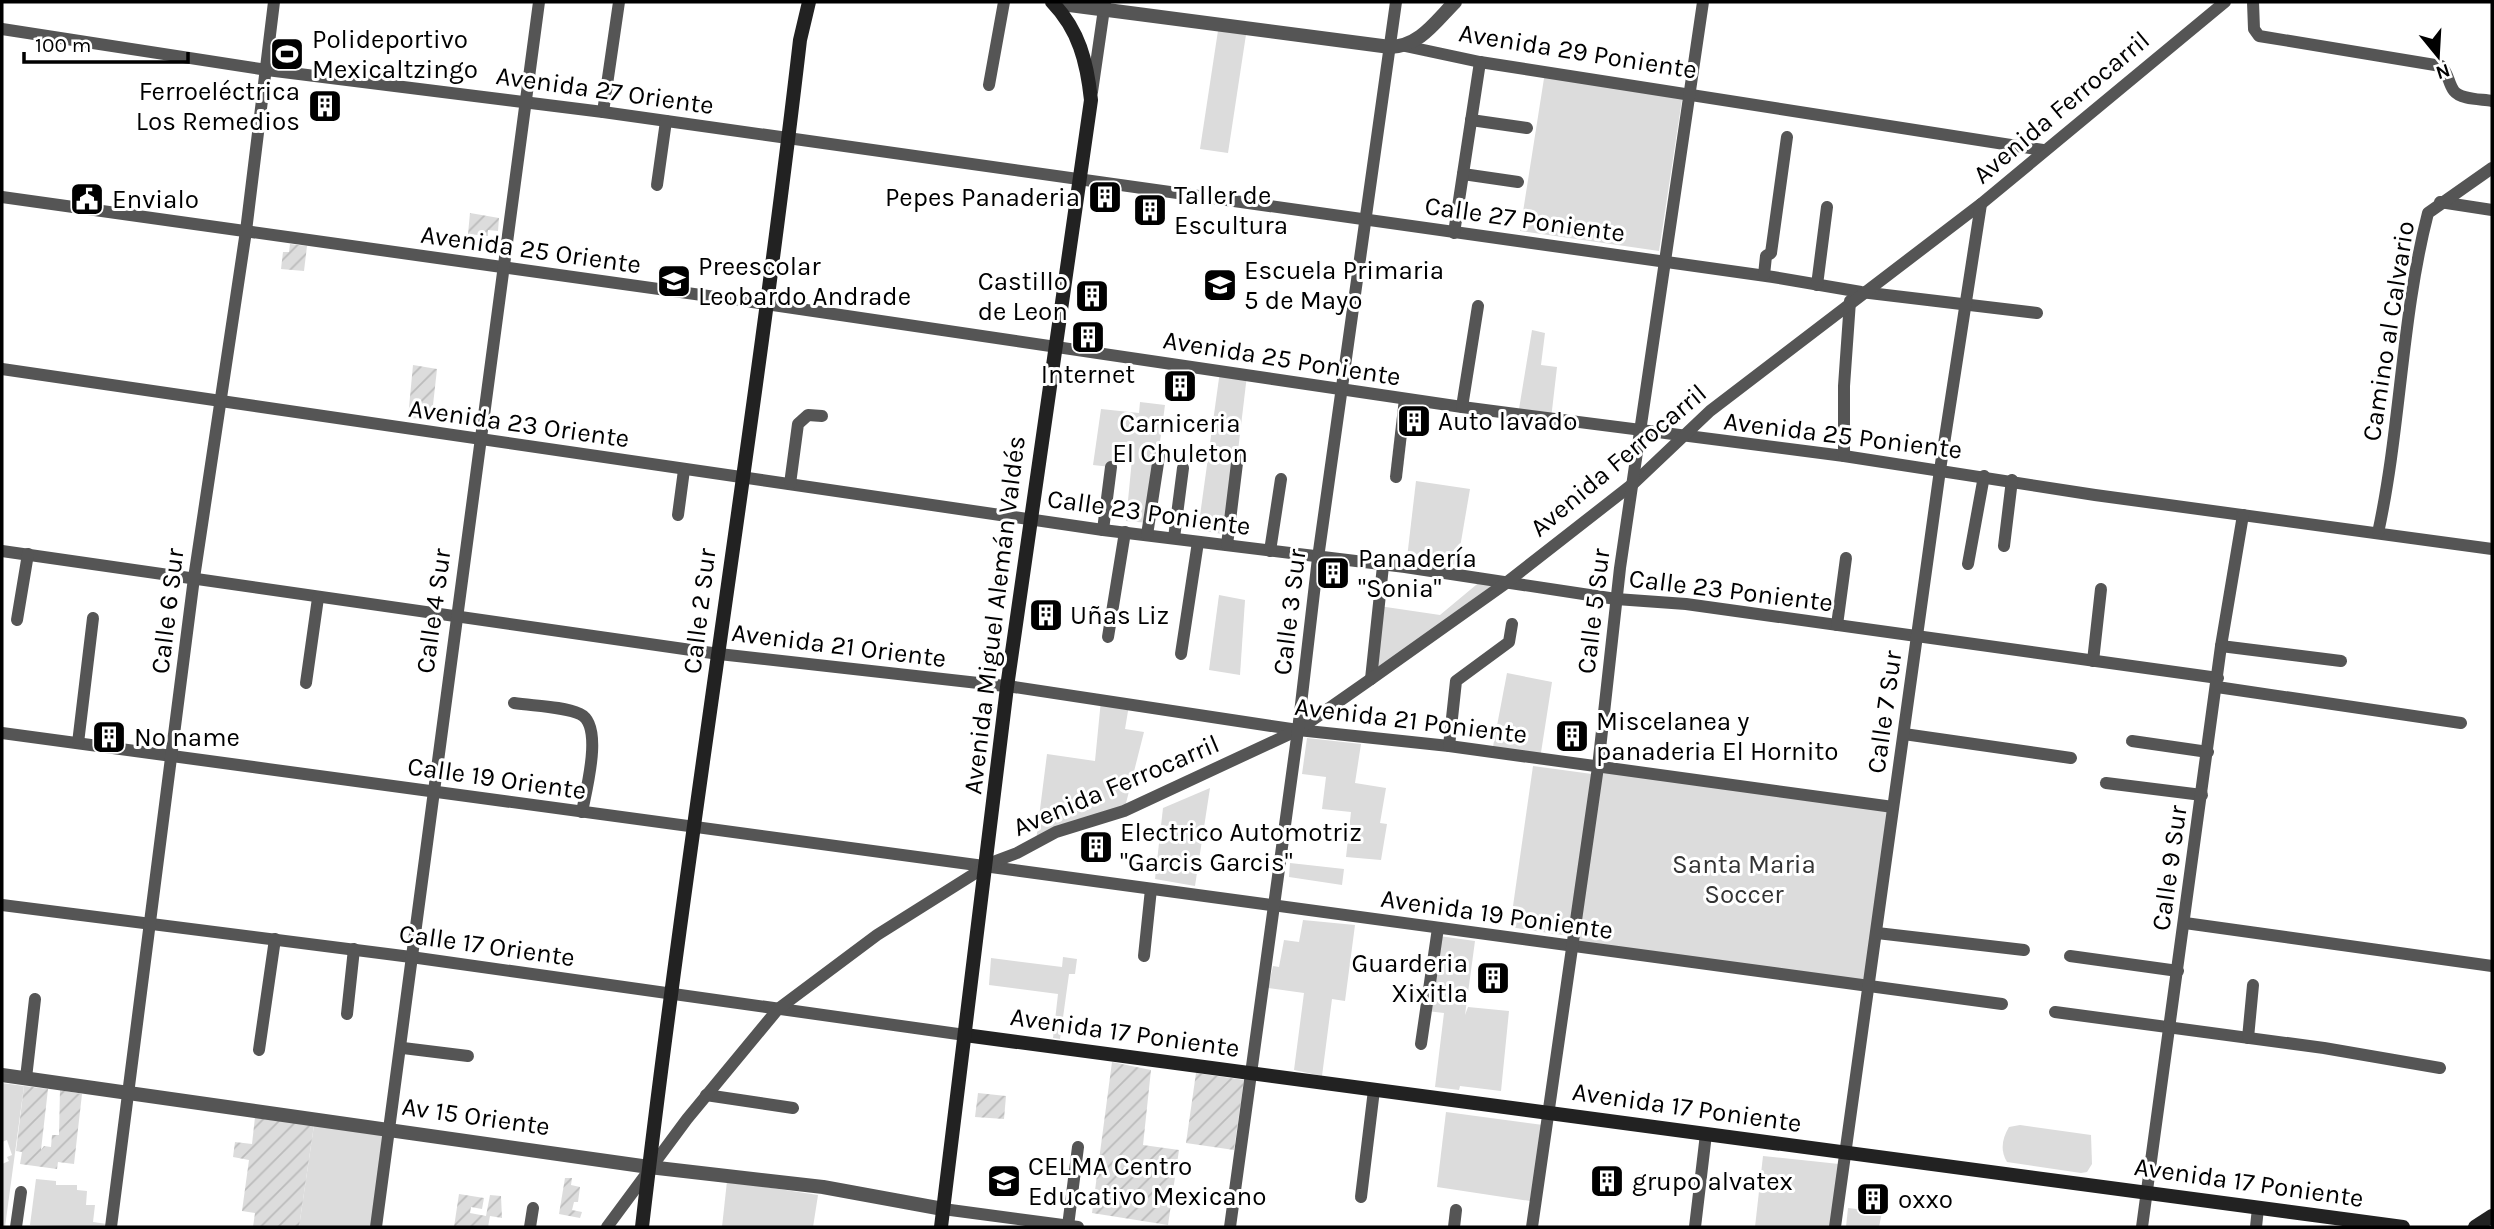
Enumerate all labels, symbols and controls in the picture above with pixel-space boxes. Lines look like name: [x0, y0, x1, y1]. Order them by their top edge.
street label: Avenida 29 Poniente: [1457, 17, 1699, 86]
scale bar: [24, 21, 189, 65]
north arrow: [2403, 21, 2473, 91]
place label: Polideportivo Mexicaltzingo: [312, 24, 478, 85]
street label: Avenida Ferrocarril: [1967, 25, 2156, 190]
text: 100 m: [35, 33, 92, 57]
sports icon: Polideportivo Mexicaltzingo: [268, 35, 306, 73]
text: N: [2433, 59, 2453, 84]
street label: Avenida 27 Oriente: [494, 60, 716, 121]
place label: Ferroeléctrica Los Remedios: [136, 76, 300, 137]
building icon: Ferroeléctrica Los Remedios: [306, 87, 344, 125]
building icon: Pepes Panaderia: [1086, 178, 1124, 216]
public building icon: Envialo: [68, 180, 106, 218]
place label: Taller de Escultura: [1174, 180, 1288, 241]
place label: Pepes Panaderia: [885, 182, 1080, 213]
place label: Envialo: [112, 184, 199, 215]
street label: Calle 27 Poniente: [1423, 190, 1627, 249]
building icon: Taller de Escultura: [1131, 191, 1169, 229]
street label: Avenida 25 Oriente: [419, 219, 643, 280]
street label: Camino al Calvario: [2356, 219, 2421, 443]
place label: Preescolar Leobardo Andrade: [698, 251, 911, 312]
place label: Escuela Primaria 5 de Mayo: [1244, 255, 1444, 316]
school or university icon: Preescolar Leobardo Andrade: [655, 262, 693, 300]
place label: Castillo de Leon: [978, 266, 1068, 327]
school or university icon: Escuela Primaria 5 de Mayo: [1201, 266, 1239, 304]
building icon: Castillo de Leon: [1073, 277, 1111, 315]
building icon: Internet: [1069, 318, 1107, 356]
street label: Avenida 25 Poniente: [1161, 324, 1403, 393]
place label: Internet: [1041, 359, 1135, 390]
building icon: Carniceria El Chuleton: [1161, 367, 1199, 405]
street label: Avenida Ferrocarril: [1524, 378, 1713, 543]
street label: Avenida 23 Oriente: [406, 393, 631, 454]
building icon: Auto lavado: [1395, 402, 1433, 440]
street label: Avenida 25 Poniente: [1722, 405, 1964, 466]
place label: Auto lavado: [1438, 406, 1577, 437]
place label: Carniceria El Chuleton: [1112, 408, 1248, 469]
street label: Avenida Miguel Alemán Valdés: [957, 434, 1032, 796]
street label: Calle 23 Poniente: [1045, 483, 1253, 542]
place label: Panadería "Sonia": [1358, 543, 1477, 604]
street label: Calle 6 Sur: [144, 546, 191, 676]
street label: Calle 4 Sur: [409, 546, 458, 676]
street label: Calle 2 Sur: [676, 546, 723, 676]
street label: Calle 5 Sur: [1570, 546, 1617, 676]
street label: Calle 3 Sur: [1266, 547, 1313, 677]
building icon: Panadería "Sonia": [1314, 554, 1352, 592]
street label: Calle 23 Poniente: [1627, 563, 1835, 618]
building icon: Uñas Liz: [1027, 596, 1065, 634]
place label: Uñas Liz: [1070, 600, 1169, 631]
street label: Avenida 21 Oriente: [730, 617, 948, 674]
street label: Calle 7 Sur: [1861, 648, 1909, 775]
street label: Avenida 21 Poniente: [1293, 691, 1529, 750]
place label: Miscelanea y panaderia El Hornito: [1596, 706, 1838, 767]
building icon: Miscelanea y panaderia El Hornito: [1553, 717, 1591, 755]
building icon: No name: [90, 718, 128, 756]
place label: No name: [134, 722, 240, 753]
street label: Avenida Ferrocarril: [1008, 728, 1224, 843]
street label: Calle 19 Oriente: [406, 751, 588, 806]
street label: Calle 9 Sur: [2145, 803, 2194, 933]
place label: Electrico Automotriz "Garcis Garcis": [1120, 817, 1362, 878]
building icon: Electrico Automotriz "Garcis Garcis": [1077, 828, 1115, 866]
park label: Santa Maria Soccer: [1672, 849, 1816, 910]
street label: Avenida 19 Poniente: [1379, 883, 1615, 946]
street label: Calle 17 Oriente: [397, 918, 577, 973]
place label: Guarderia Xixitla: [1352, 948, 1468, 1009]
building icon: Guarderia Xixitla: [1474, 959, 1512, 997]
street label: Avenida 17 Poniente: [1008, 1001, 1242, 1064]
street label: Avenida 17 Poniente: [1570, 1076, 1804, 1139]
street label: Av 15 Oriente: [400, 1091, 552, 1142]
place label: CELMA Centro Educativo Mexicano: [1028, 1151, 1267, 1212]
street label: Avenida 17 Poniente: [2132, 1151, 2366, 1214]
school or university icon: CELMA Centro Educativo Mexicano: [985, 1162, 1023, 1200]
building icon: grupo alvatex: [1588, 1162, 1626, 1200]
place label: grupo alvatex: [1632, 1166, 1793, 1197]
building icon: oxxo: [1854, 1180, 1892, 1218]
place label: oxxo: [1898, 1184, 1953, 1215]

